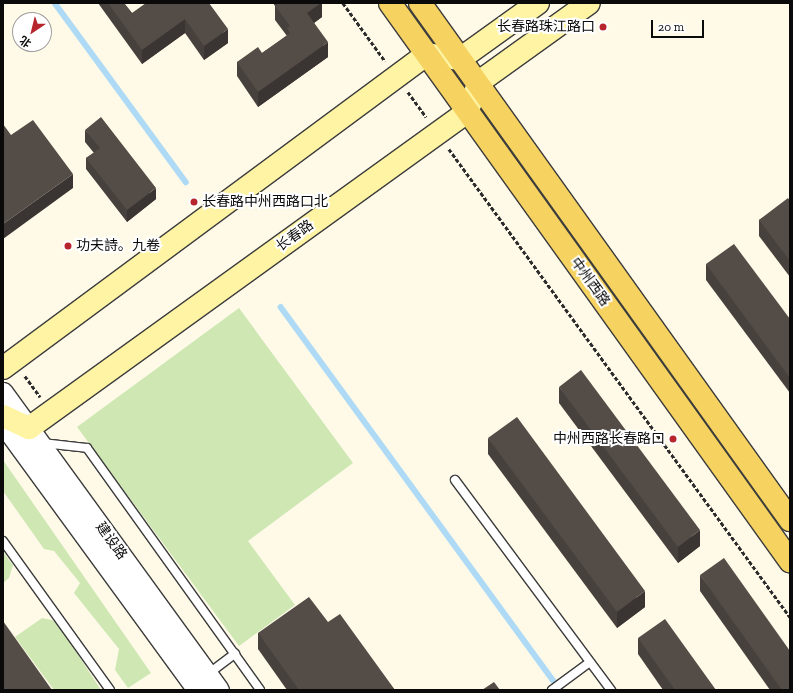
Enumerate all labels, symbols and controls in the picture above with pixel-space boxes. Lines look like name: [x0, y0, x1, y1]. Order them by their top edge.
north arrow: [12, 12, 52, 52]
scale bar: [653, 12, 706, 38]
place label: 长春路珠江路口: [497, 19, 595, 35]
text: 20 m: [658, 20, 684, 34]
marker: 长春路珠江路口: [598, 22, 608, 32]
text: 北: [17, 33, 34, 50]
place label: 长春路中州西路口北: [202, 194, 328, 210]
marker: 长春路中州西路口北: [189, 197, 199, 207]
street label: 长春路: [273, 217, 317, 255]
place label: 功夫詩。九卷: [76, 238, 160, 254]
marker: 功夫詩。九卷: [63, 241, 73, 251]
street label: 中州西路: [567, 254, 613, 310]
place label: 中州西路长春路口: [553, 431, 665, 447]
marker: 中州西路长春路口: [668, 434, 678, 444]
street label: 建设路: [92, 519, 130, 563]

